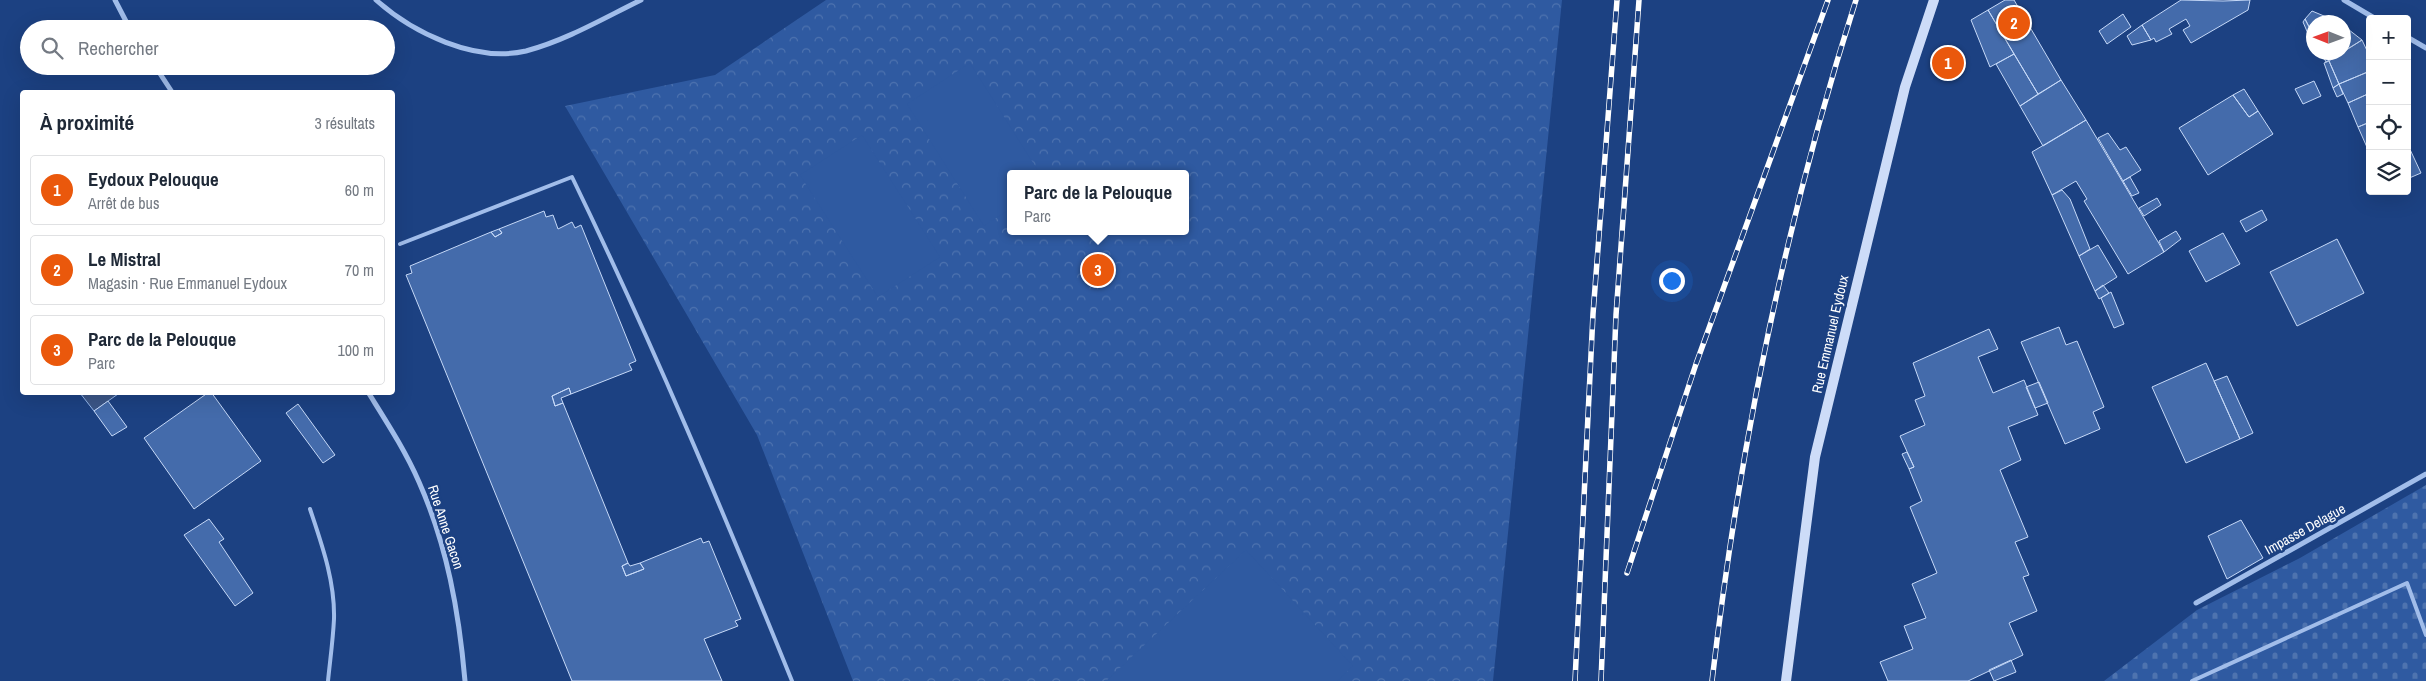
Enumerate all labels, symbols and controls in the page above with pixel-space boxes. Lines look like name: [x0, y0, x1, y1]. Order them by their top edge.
pin: 2: [1998, 4, 2030, 42]
north arrow: [2306, 15, 2351, 60]
map controls: [2366, 15, 2411, 195]
button: +: [2366, 15, 2411, 60]
search box: [20, 20, 395, 75]
icon: search: [38, 34, 66, 62]
text: Rechercher: [78, 35, 159, 61]
pin: 1: [1932, 44, 1964, 82]
button: −: [2366, 60, 2411, 105]
button: locate: [2366, 105, 2411, 150]
text: À proximité: [40, 108, 134, 137]
text: 3 résultats: [314, 112, 375, 134]
button: layers: [2366, 150, 2411, 195]
text: Eydoux Pelouque: [88, 166, 219, 192]
popup: [1007, 170, 1189, 235]
text: 1: [53, 179, 61, 201]
text: 60 m: [345, 179, 374, 201]
text: Parc de la Pelouque: [1024, 179, 1172, 205]
text: Arrêt de bus: [88, 192, 159, 214]
text: Parc: [1024, 205, 1051, 227]
text: Le Mistral: [88, 246, 161, 272]
pin: 3: [1082, 251, 1114, 289]
text: 2: [53, 259, 61, 281]
text: 70 m: [345, 259, 374, 281]
your location: [1659, 268, 1685, 294]
text: Magasin · Rue Emmanuel Eydoux: [88, 272, 287, 294]
street label: Rue Emmanuel Eydoux: [1808, 273, 1852, 395]
text: Parc de la Pelouque: [88, 326, 236, 352]
text: 3: [53, 339, 61, 361]
text: 100 m: [338, 339, 374, 361]
text: Parc: [88, 352, 115, 374]
street label: Rue Anne Gacon: [424, 483, 468, 571]
street label: Impasse Delague: [2262, 499, 2348, 559]

